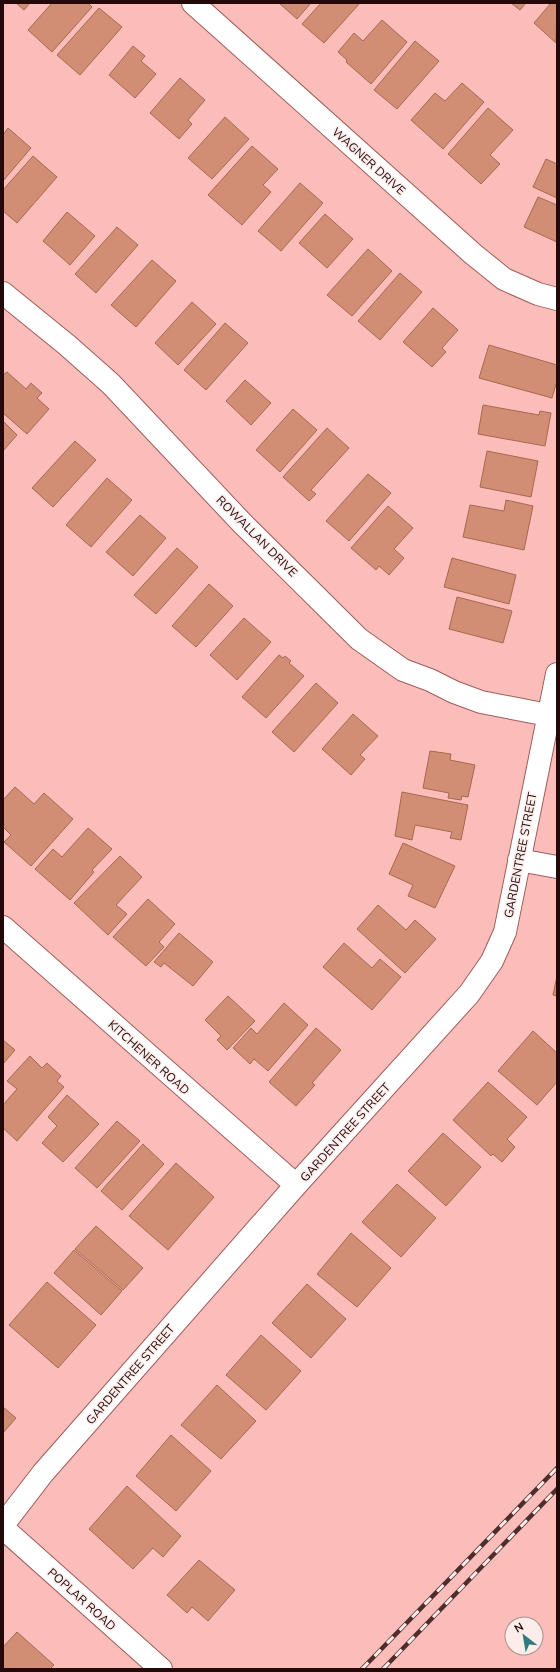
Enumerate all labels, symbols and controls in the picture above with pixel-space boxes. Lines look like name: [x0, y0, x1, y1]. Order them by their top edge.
street label: WAGNER DRIVE: [329, 124, 409, 198]
street label: ROWALLAN DRIVE: [213, 492, 301, 580]
street label: GARDENTREE STREET: [500, 790, 540, 919]
street label: KITCHENER ROAD: [105, 1016, 193, 1098]
street label: GARDENTREE STREET: [297, 1079, 394, 1184]
street label: GARDENTREE STREET: [82, 1320, 178, 1427]
street label: POPLAR ROAD: [45, 1564, 119, 1634]
north arrow: [504, 1616, 544, 1656]
text: N: [512, 1619, 526, 1636]

